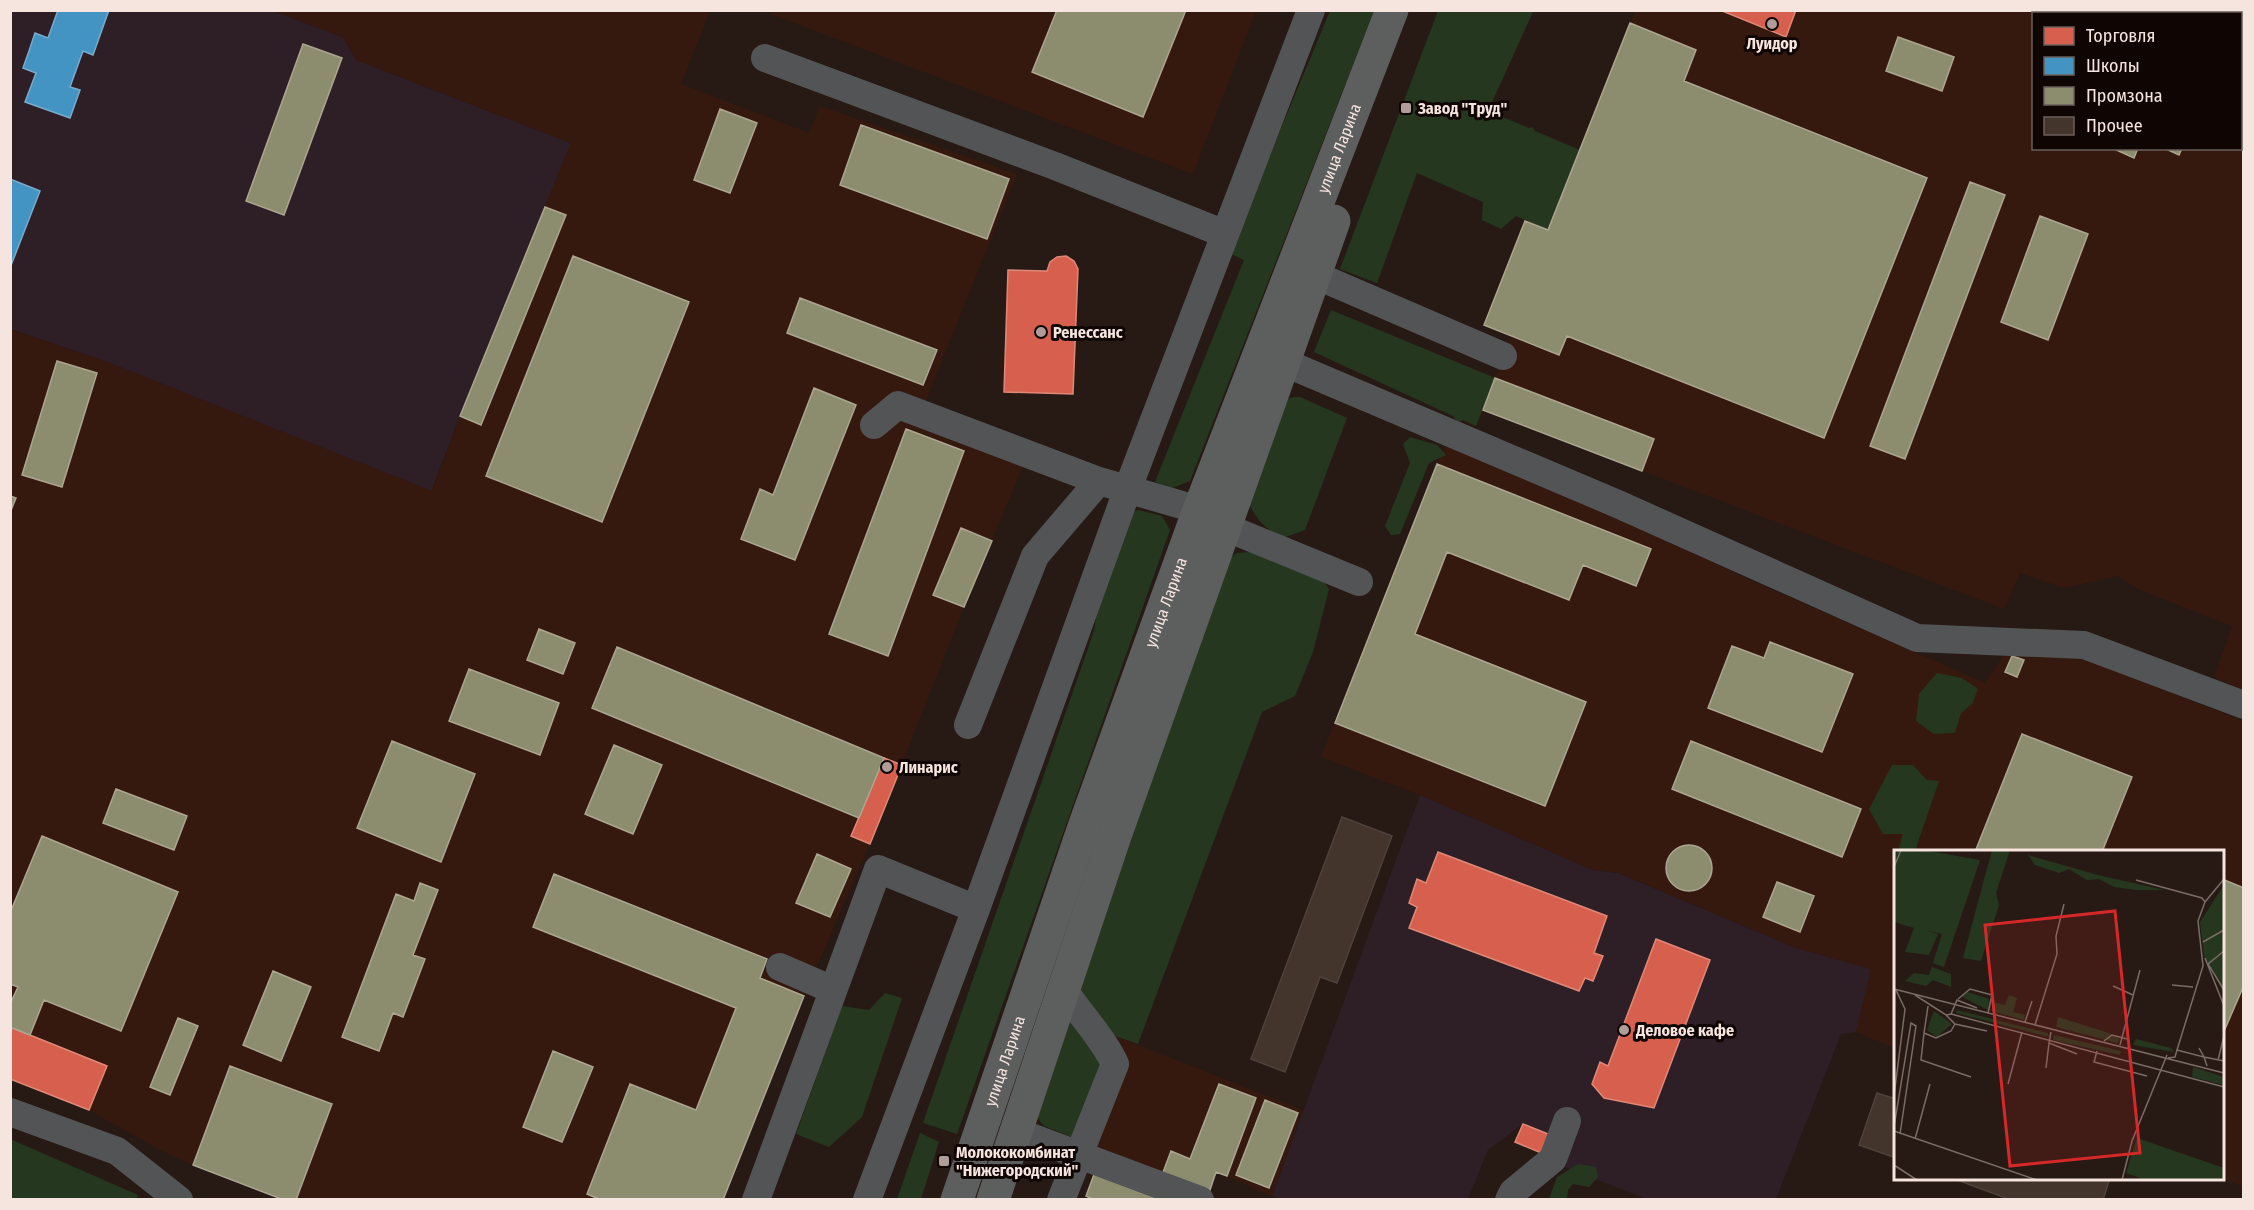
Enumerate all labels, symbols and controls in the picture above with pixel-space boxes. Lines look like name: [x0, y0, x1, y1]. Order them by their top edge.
legend: [2032, 12, 2242, 150]
marker: Луидор: [1765, 17, 1779, 31]
text: Торговля: [2086, 25, 2155, 47]
place label: Луидор: [1747, 34, 1798, 53]
text: Школы: [2086, 55, 2140, 77]
text: Промзона: [2086, 85, 2163, 107]
place label: Завод "Труд": [1417, 99, 1507, 118]
street label: улица Ларина: [1313, 101, 1365, 196]
marker: Завод "Труд": [1399, 101, 1413, 115]
text: Прочее: [2086, 115, 2143, 137]
place label: Ренессанс: [1053, 323, 1123, 342]
marker: Ренессанс: [1034, 325, 1048, 339]
street label: улица Ларина: [1141, 555, 1191, 650]
place label: Линарис: [899, 758, 958, 777]
marker: Линарис: [880, 760, 894, 774]
inset map: [1894, 850, 2224, 1180]
street label: улица Ларина: [981, 1013, 1029, 1109]
place label: Деловое кафе: [1635, 1021, 1734, 1040]
marker: Деловое кафе: [1617, 1023, 1631, 1037]
place label: Молококомбинат "Нижегородский": [956, 1143, 1078, 1180]
marker: Молококомбинат "Нижегородский": [937, 1154, 951, 1168]

